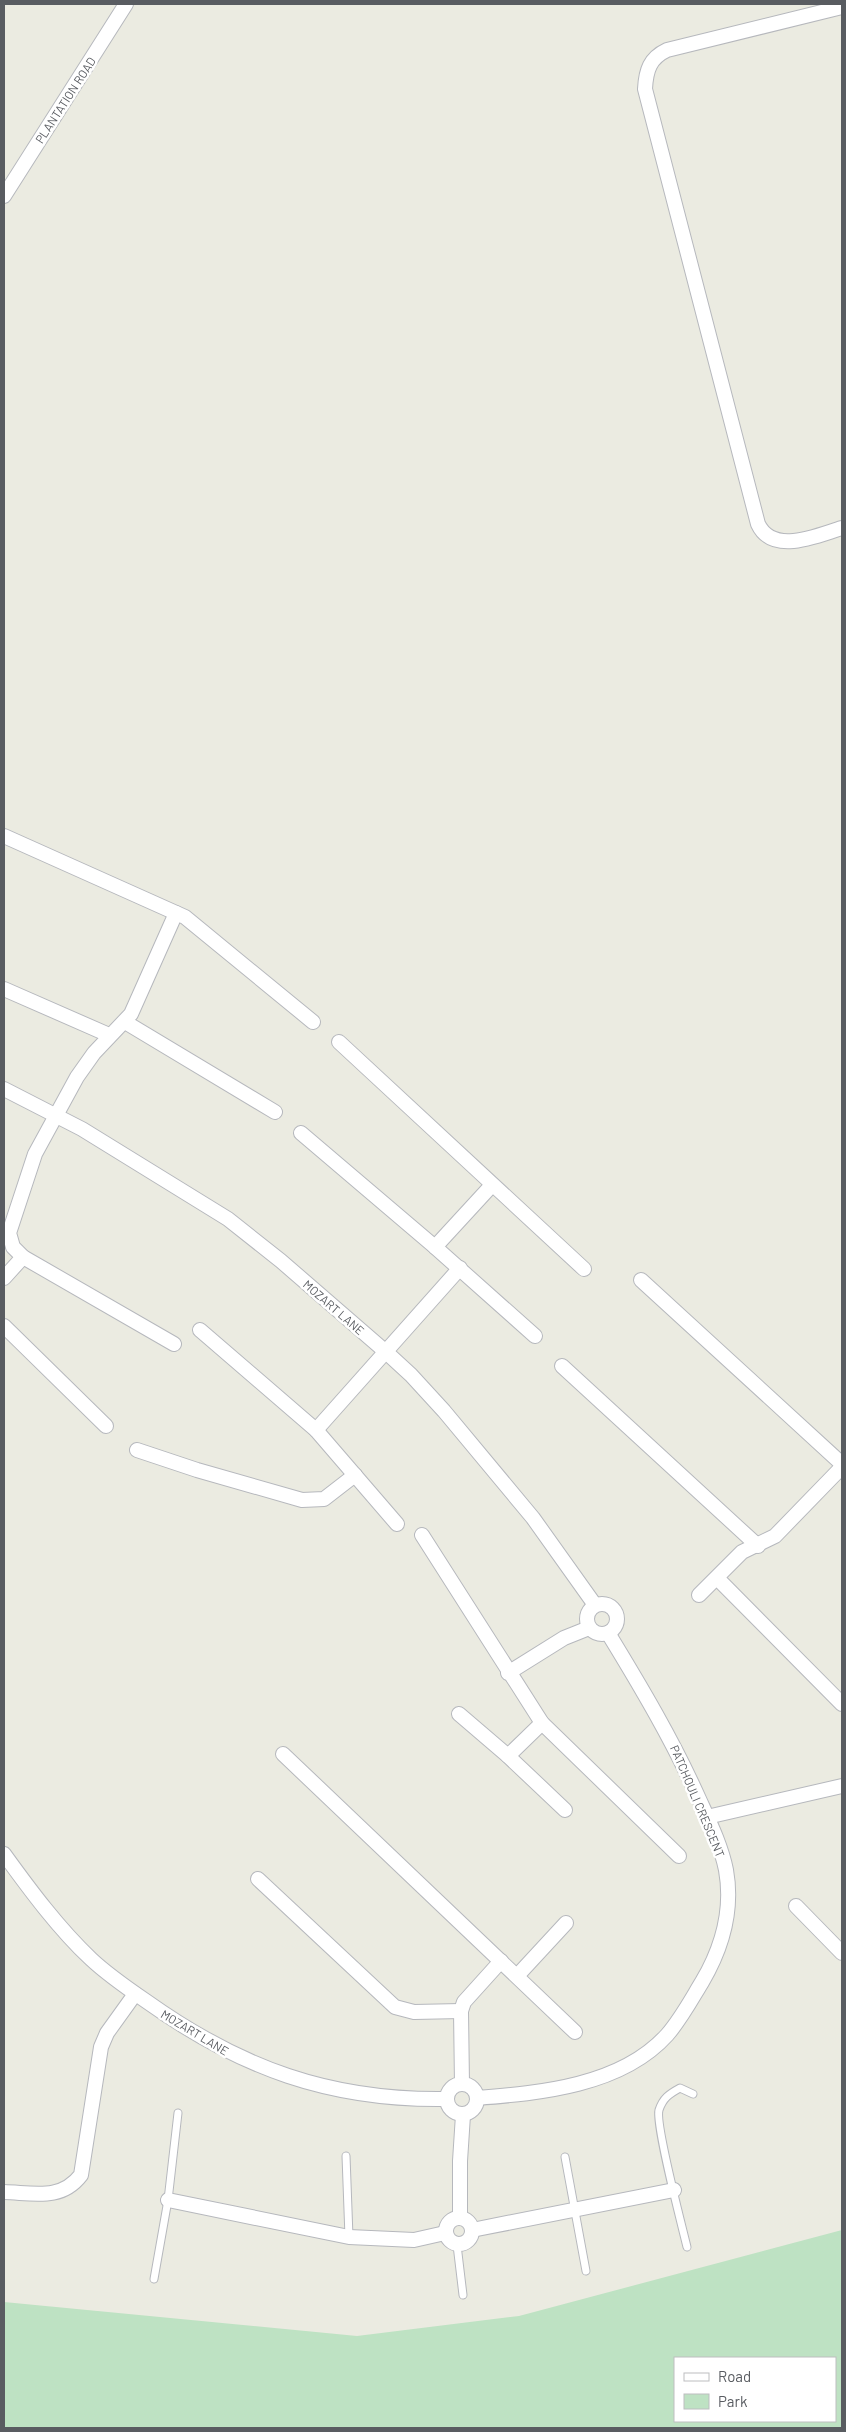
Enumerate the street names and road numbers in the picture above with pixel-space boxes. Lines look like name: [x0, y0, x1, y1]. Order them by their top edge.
street label: PLANTATION ROAD: [32, 54, 98, 146]
street label: MOZART LANE: [301, 1277, 367, 1337]
street label: PATCHOULI CRESCENT: [668, 1743, 728, 1859]
street label: MOZART LANE: [159, 2006, 231, 2058]

